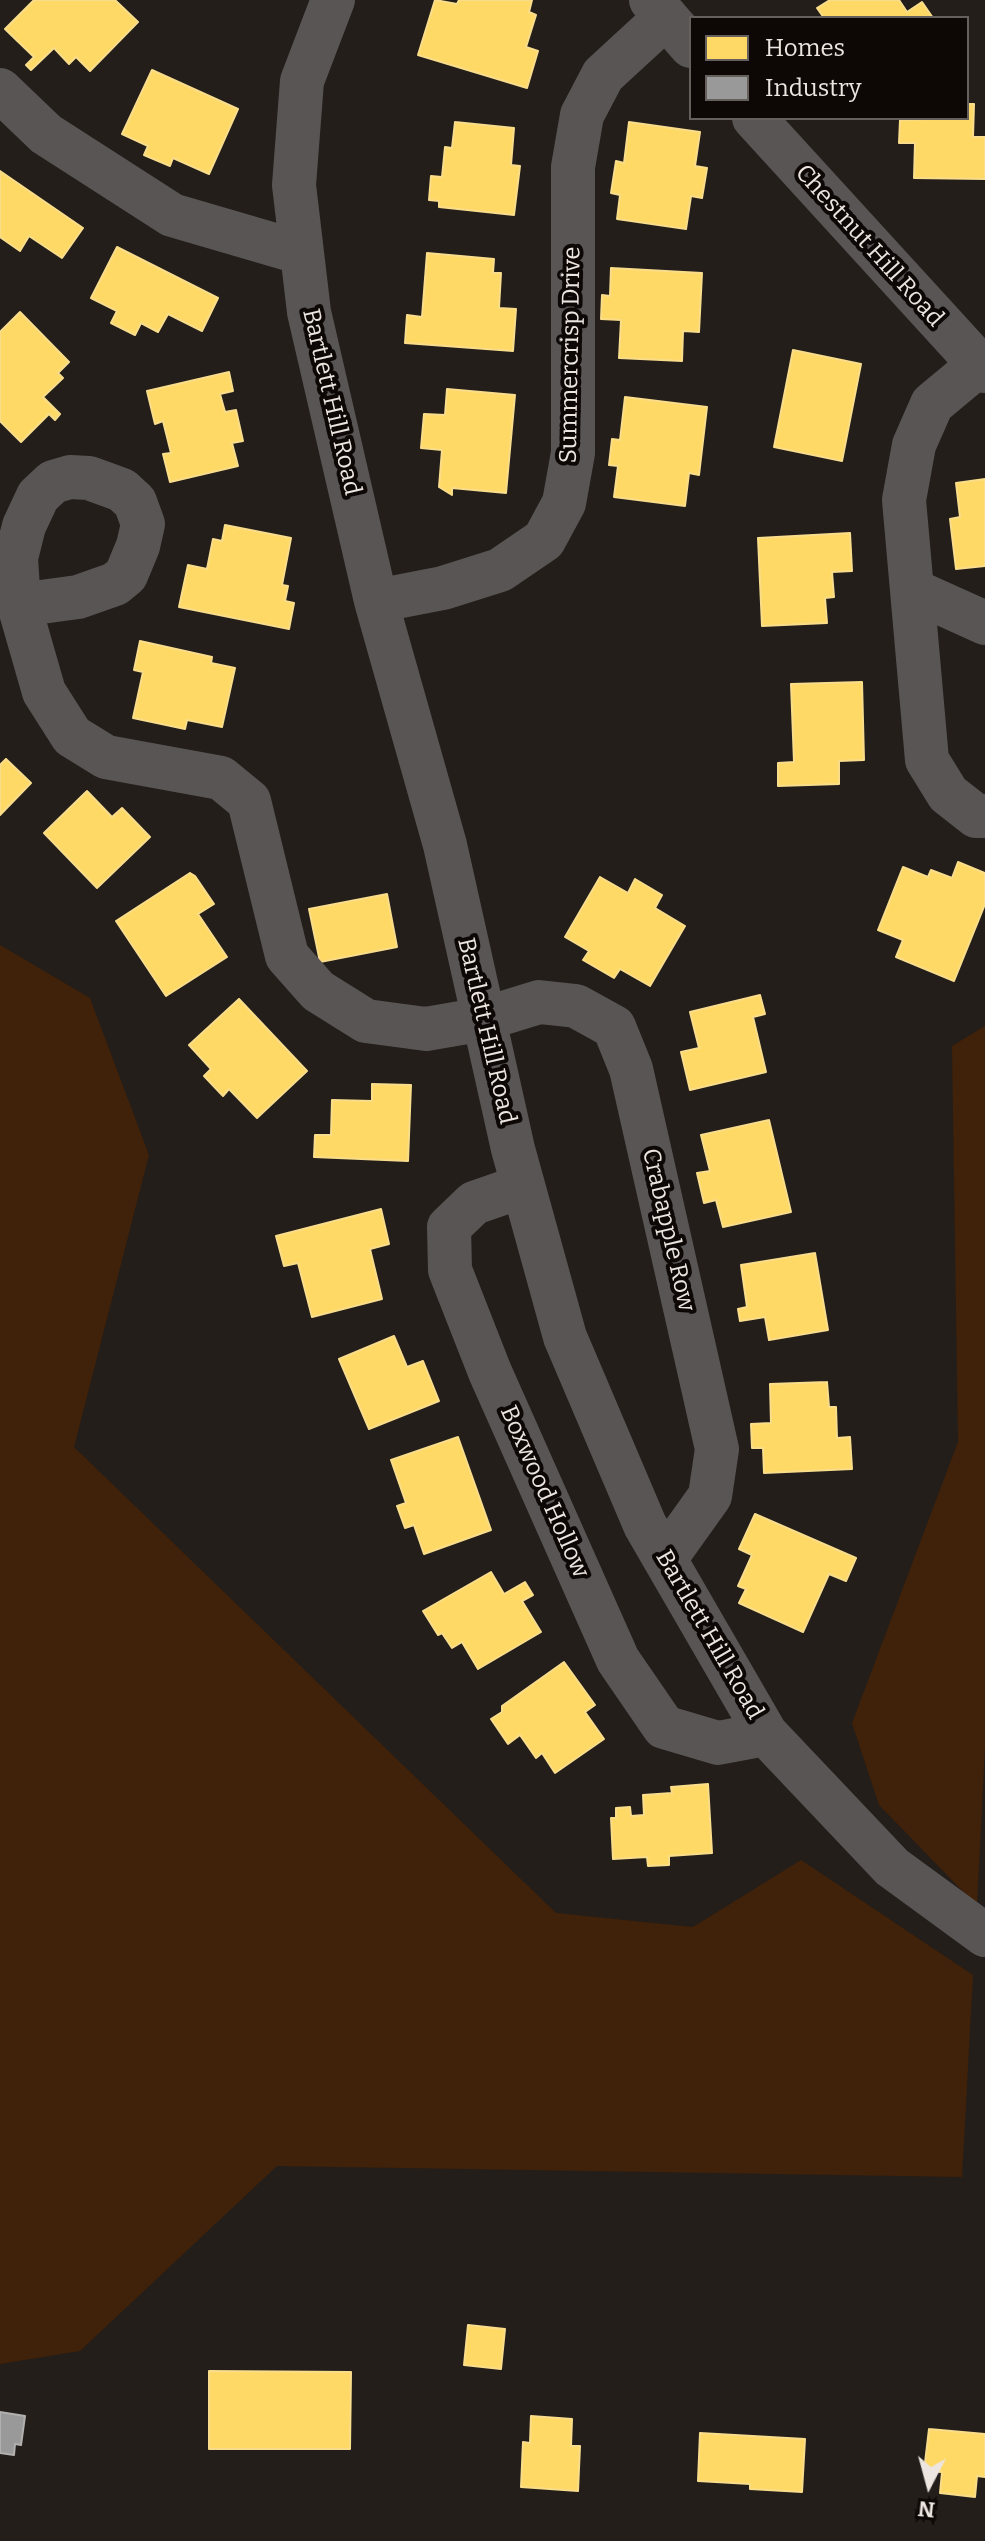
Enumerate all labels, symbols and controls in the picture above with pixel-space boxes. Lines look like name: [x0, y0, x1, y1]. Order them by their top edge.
legend: [689, 16, 969, 120]
text: Homes: [765, 34, 845, 62]
text: Industry: [765, 74, 862, 102]
street label: Chestnut Hill Road: [789, 159, 949, 333]
street label: Summercrisp Drive: [555, 246, 587, 464]
street label: Bartlett Hill Road: [296, 306, 366, 498]
street label: Bartlett Hill Road: [451, 935, 521, 1127]
street label: Crabapple Row: [635, 1146, 701, 1314]
street label: Boxwood Hollow: [493, 1401, 595, 1583]
street label: Bartlett Hill Road: [649, 1545, 769, 1725]
north arrow: [889, 2445, 969, 2525]
text: N: [917, 2495, 936, 2524]

